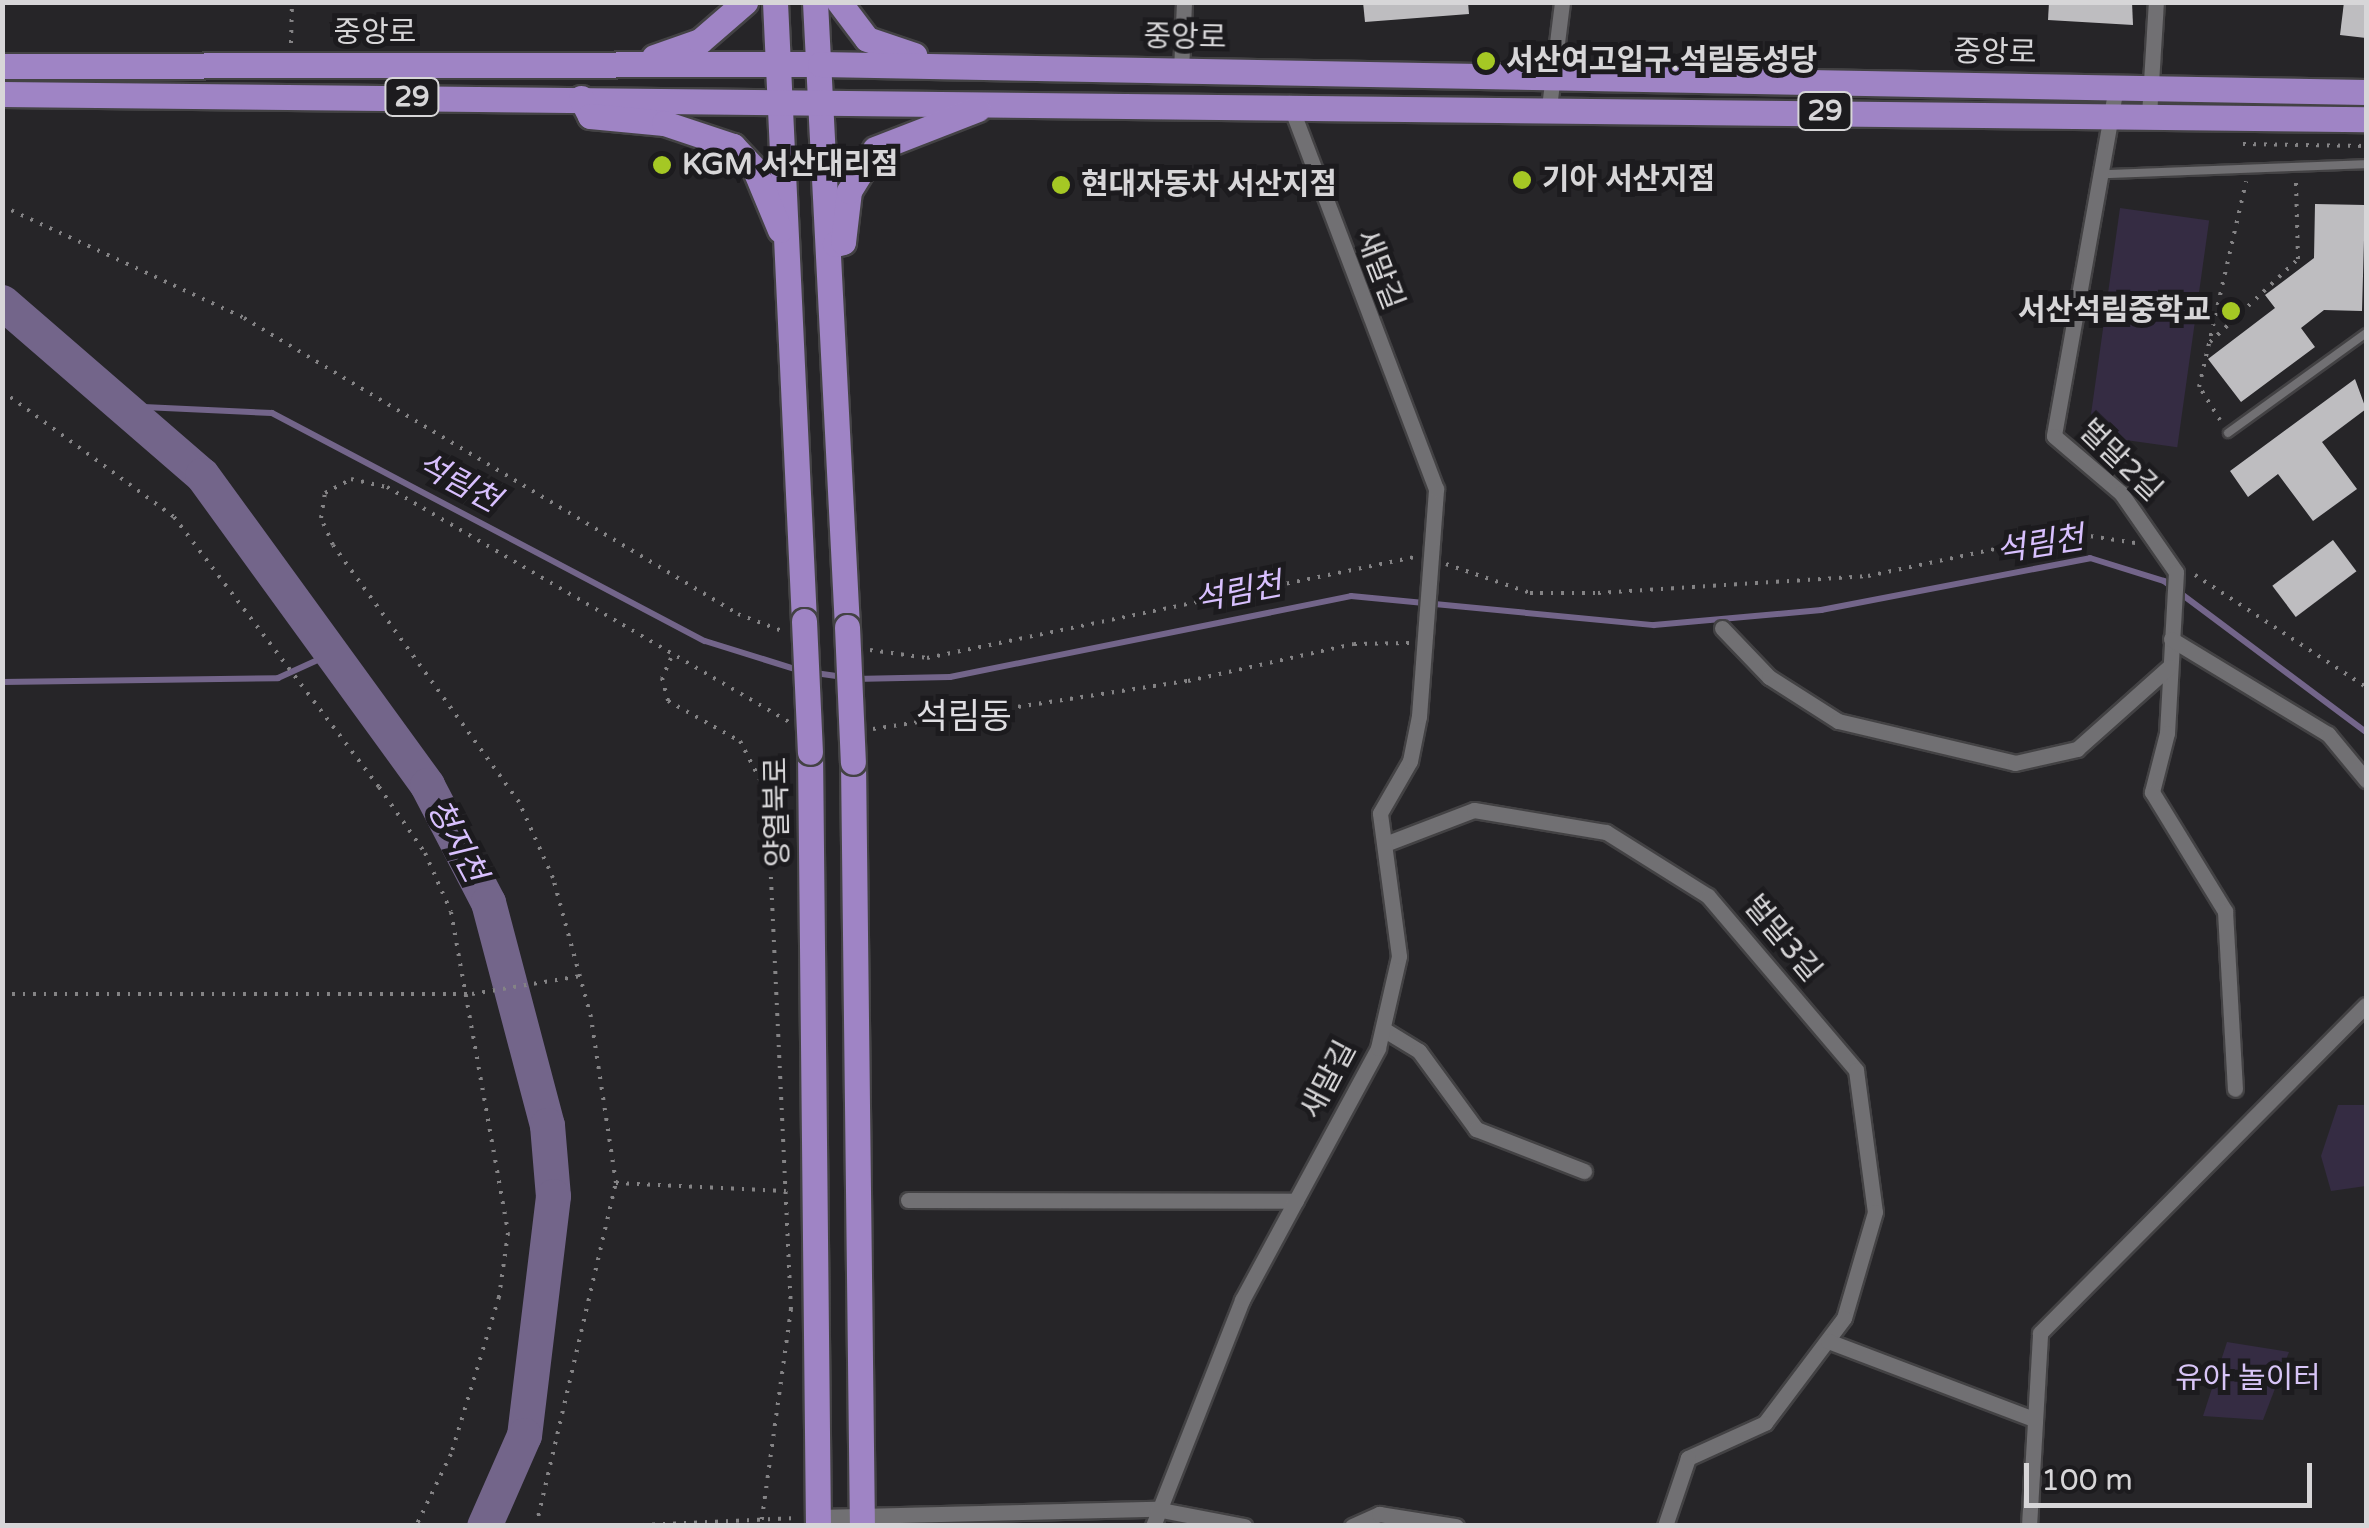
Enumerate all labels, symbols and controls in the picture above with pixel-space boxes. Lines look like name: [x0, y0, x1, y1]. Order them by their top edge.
street label: 중앙로: [334, 15, 416, 51]
street label: 중앙로: [1143, 19, 1227, 57]
street label: 중앙로: [1953, 34, 2037, 72]
place label: 서산여고입구.석림동성당: [1506, 43, 1817, 79]
marker: 서산여고입구.석림동성당: [1475, 50, 1497, 72]
road number: 29: [382, 74, 442, 120]
road number: 29: [1795, 88, 1855, 134]
place label: KGM 서산대리점: [682, 147, 899, 183]
marker: KGM 서산대리점: [651, 154, 673, 176]
place label: 기아 서산지점: [1542, 162, 1715, 198]
place label: 현대자동차 서산지점: [1081, 167, 1337, 203]
marker: 기아 서산지점: [1511, 169, 1533, 191]
marker: 현대자동차 서산지점: [1050, 174, 1072, 196]
street label: 새말길: [1347, 225, 1411, 315]
place label: 서산석림중학교: [2018, 293, 2211, 329]
marker: 서산석림중학교: [2220, 300, 2242, 322]
street label: 벌말2길: [2071, 413, 2169, 509]
water label: 석림천: [410, 445, 506, 521]
water label: 석림천: [1993, 519, 2087, 571]
water label: 석림천: [1191, 566, 1285, 620]
district label: 석림동: [916, 696, 1012, 738]
street label: 양열북로: [759, 756, 797, 868]
water label: 청지천: [418, 793, 494, 889]
street label: 벌말3길: [1736, 888, 1828, 990]
street label: 새말길: [1294, 1035, 1364, 1125]
park label: 유아 놀이터: [2175, 1361, 2321, 1397]
scale bar: [2029, 1443, 2316, 1505]
text: 100 m: [2041, 1462, 2133, 1499]

